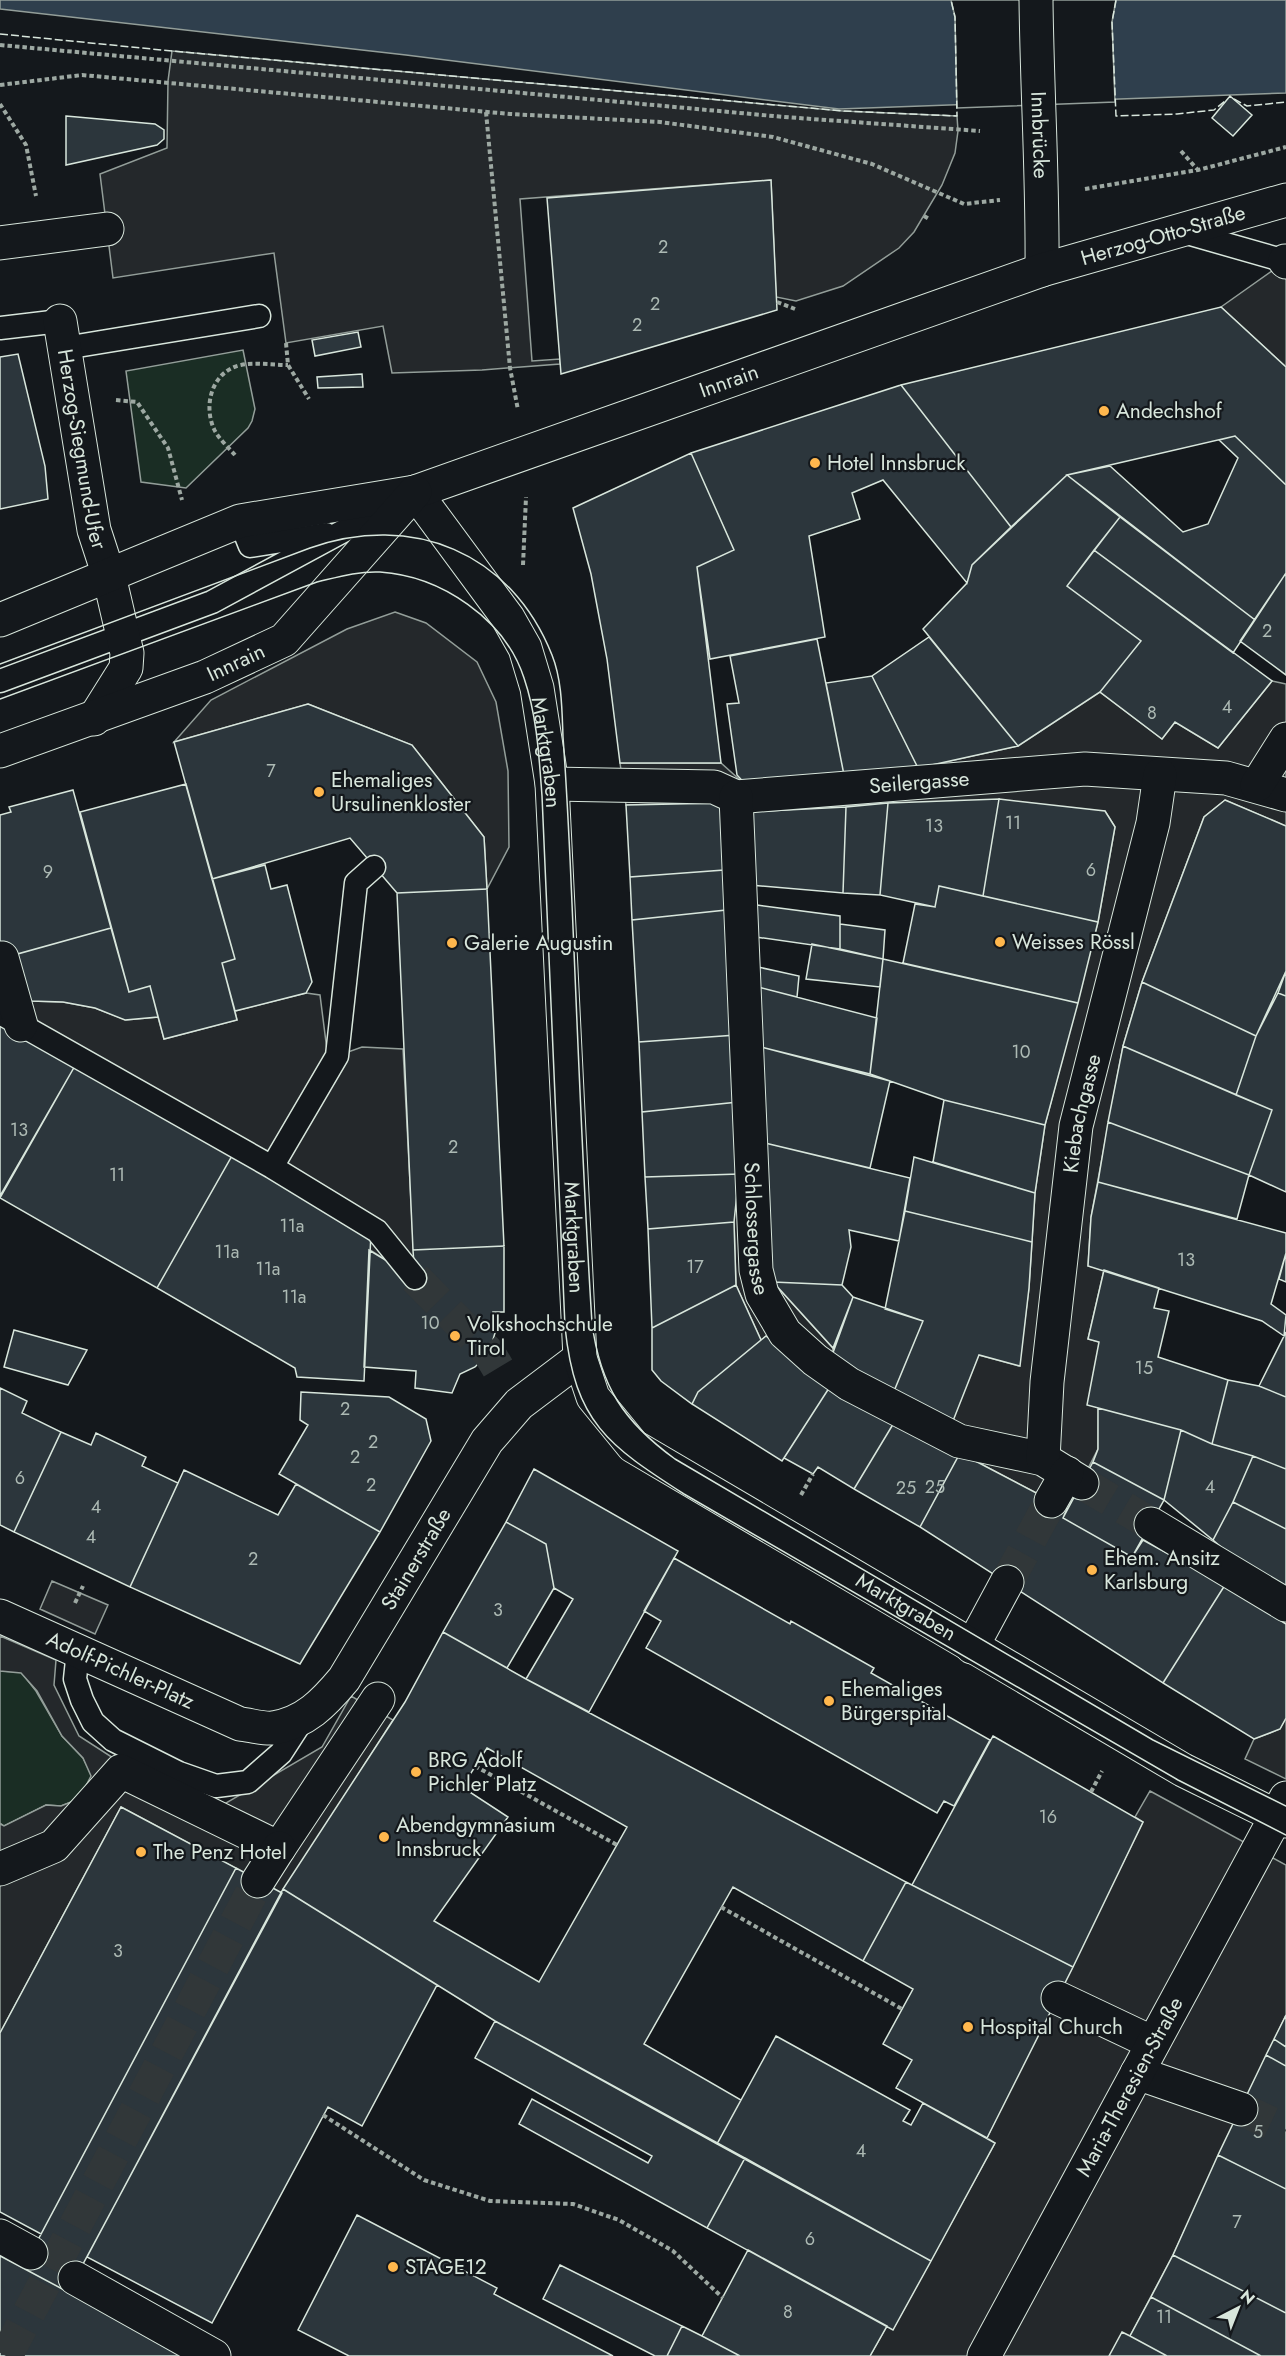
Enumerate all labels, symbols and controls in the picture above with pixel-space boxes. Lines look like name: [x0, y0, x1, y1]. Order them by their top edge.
street label: Innbrücke: [1023, 91, 1056, 179]
street label: Herzog-Otto-Straße: [1077, 197, 1249, 273]
house number: 2: [658, 234, 668, 260]
house number: 2: [650, 291, 660, 317]
house number: 2: [632, 312, 642, 338]
street label: Herzog-Siegmund-Ufer: [50, 347, 115, 554]
street label: Innrain: [695, 357, 763, 405]
place label: Andechshof: [1116, 396, 1223, 426]
marker: Andechshof: [1097, 404, 1111, 418]
place label: Hotel Innsbruck: [827, 448, 966, 478]
marker: Hotel Innsbruck: [808, 456, 822, 470]
house number: 2: [1262, 618, 1272, 644]
street label: Innrain: [202, 636, 270, 689]
house number: 4: [1222, 694, 1232, 720]
street label: Marktgraben: [524, 695, 568, 809]
house number: 8: [1147, 700, 1157, 726]
house number: 7: [266, 758, 276, 784]
street label: Seilergasse: [868, 763, 971, 801]
place label: Ehemaliges Ursulinenkloster: [331, 765, 472, 819]
marker: Ehemaliges Ursulinenkloster: [312, 785, 326, 799]
house number: 11: [1005, 810, 1021, 836]
house number: 13: [925, 813, 943, 839]
house number: 6: [1086, 857, 1096, 883]
house number: 9: [43, 859, 53, 885]
place label: Weisses Rössl: [1012, 927, 1135, 957]
place label: Galerie Augustin: [464, 928, 613, 958]
marker: Weisses Rössl: [993, 935, 1007, 949]
marker: Galerie Augustin: [445, 936, 459, 950]
house number: 10: [1012, 1039, 1031, 1065]
street label: Kiebachgasse: [1056, 1051, 1109, 1175]
house number: 13: [10, 1117, 28, 1143]
house number: 2: [448, 1134, 458, 1160]
street label: Schlossergasse: [736, 1161, 777, 1298]
house number: 11: [109, 1162, 125, 1188]
street label: Marktgraben: [556, 1181, 592, 1294]
house number: 11a: [280, 1213, 304, 1239]
house number: 11a: [215, 1239, 239, 1265]
house number: 13: [1177, 1247, 1195, 1273]
house number: 17: [686, 1254, 704, 1280]
house number: 11a: [256, 1256, 280, 1282]
house number: 11a: [282, 1284, 306, 1310]
place label: Volkshochschule Tirol: [467, 1309, 613, 1363]
house number: 10: [421, 1310, 440, 1336]
marker: Volkshochschule Tirol: [448, 1329, 462, 1343]
house number: 15: [1135, 1355, 1153, 1381]
house number: 2: [340, 1396, 350, 1422]
house number: 2: [368, 1429, 378, 1455]
house number: 2: [350, 1444, 360, 1470]
house number: 6: [15, 1465, 25, 1491]
house number: 2: [366, 1472, 376, 1498]
house number: 25: [925, 1474, 945, 1500]
house number: 4: [1205, 1474, 1215, 1500]
house number: 25: [896, 1475, 916, 1501]
house number: 4: [91, 1494, 101, 1520]
street label: Stainerstraße: [374, 1502, 459, 1616]
house number: 4: [86, 1524, 96, 1550]
place label: Ehem. Ansitz Karlsburg: [1104, 1543, 1220, 1597]
house number: 2: [248, 1546, 258, 1572]
marker: Ehem. Ansitz Karlsburg: [1085, 1563, 1099, 1577]
street label: Marktgraben: [850, 1566, 962, 1648]
house number: 3: [493, 1597, 503, 1623]
street label: Adolf-Pichler-Platz: [42, 1624, 199, 1717]
place label: Ehemaliges Bürgerspital: [841, 1674, 946, 1728]
marker: Ehemaliges Bürgerspital: [822, 1694, 836, 1708]
place label: BRG Adolf Pichler Platz: [428, 1745, 537, 1799]
marker: BRG Adolf Pichler Platz: [409, 1765, 423, 1779]
house number: 16: [1039, 1804, 1057, 1830]
place label: Abendgymnasium Innsbruck: [396, 1810, 556, 1864]
marker: Abendgymnasium Innsbruck: [377, 1830, 391, 1844]
place label: The Penz Hotel: [153, 1837, 287, 1867]
marker: The Penz Hotel: [134, 1845, 148, 1859]
house number: 3: [113, 1938, 123, 1964]
street label: Maria-Theresien-Straße: [1069, 1991, 1191, 2182]
place label: Hospital Church: [980, 2012, 1123, 2042]
marker: Hospital Church: [961, 2020, 975, 2034]
house number: 5: [1253, 2119, 1263, 2145]
house number: 4: [856, 2138, 866, 2164]
house number: 7: [1232, 2209, 1242, 2235]
house number: 6: [805, 2226, 815, 2252]
place label: STAGE12: [405, 2252, 487, 2282]
marker: STAGE12: [386, 2260, 400, 2274]
north arrow: [1208, 2278, 1268, 2338]
text: N: [1235, 2284, 1260, 2310]
house number: 8: [783, 2299, 793, 2325]
house number: 11: [1156, 2304, 1172, 2330]

